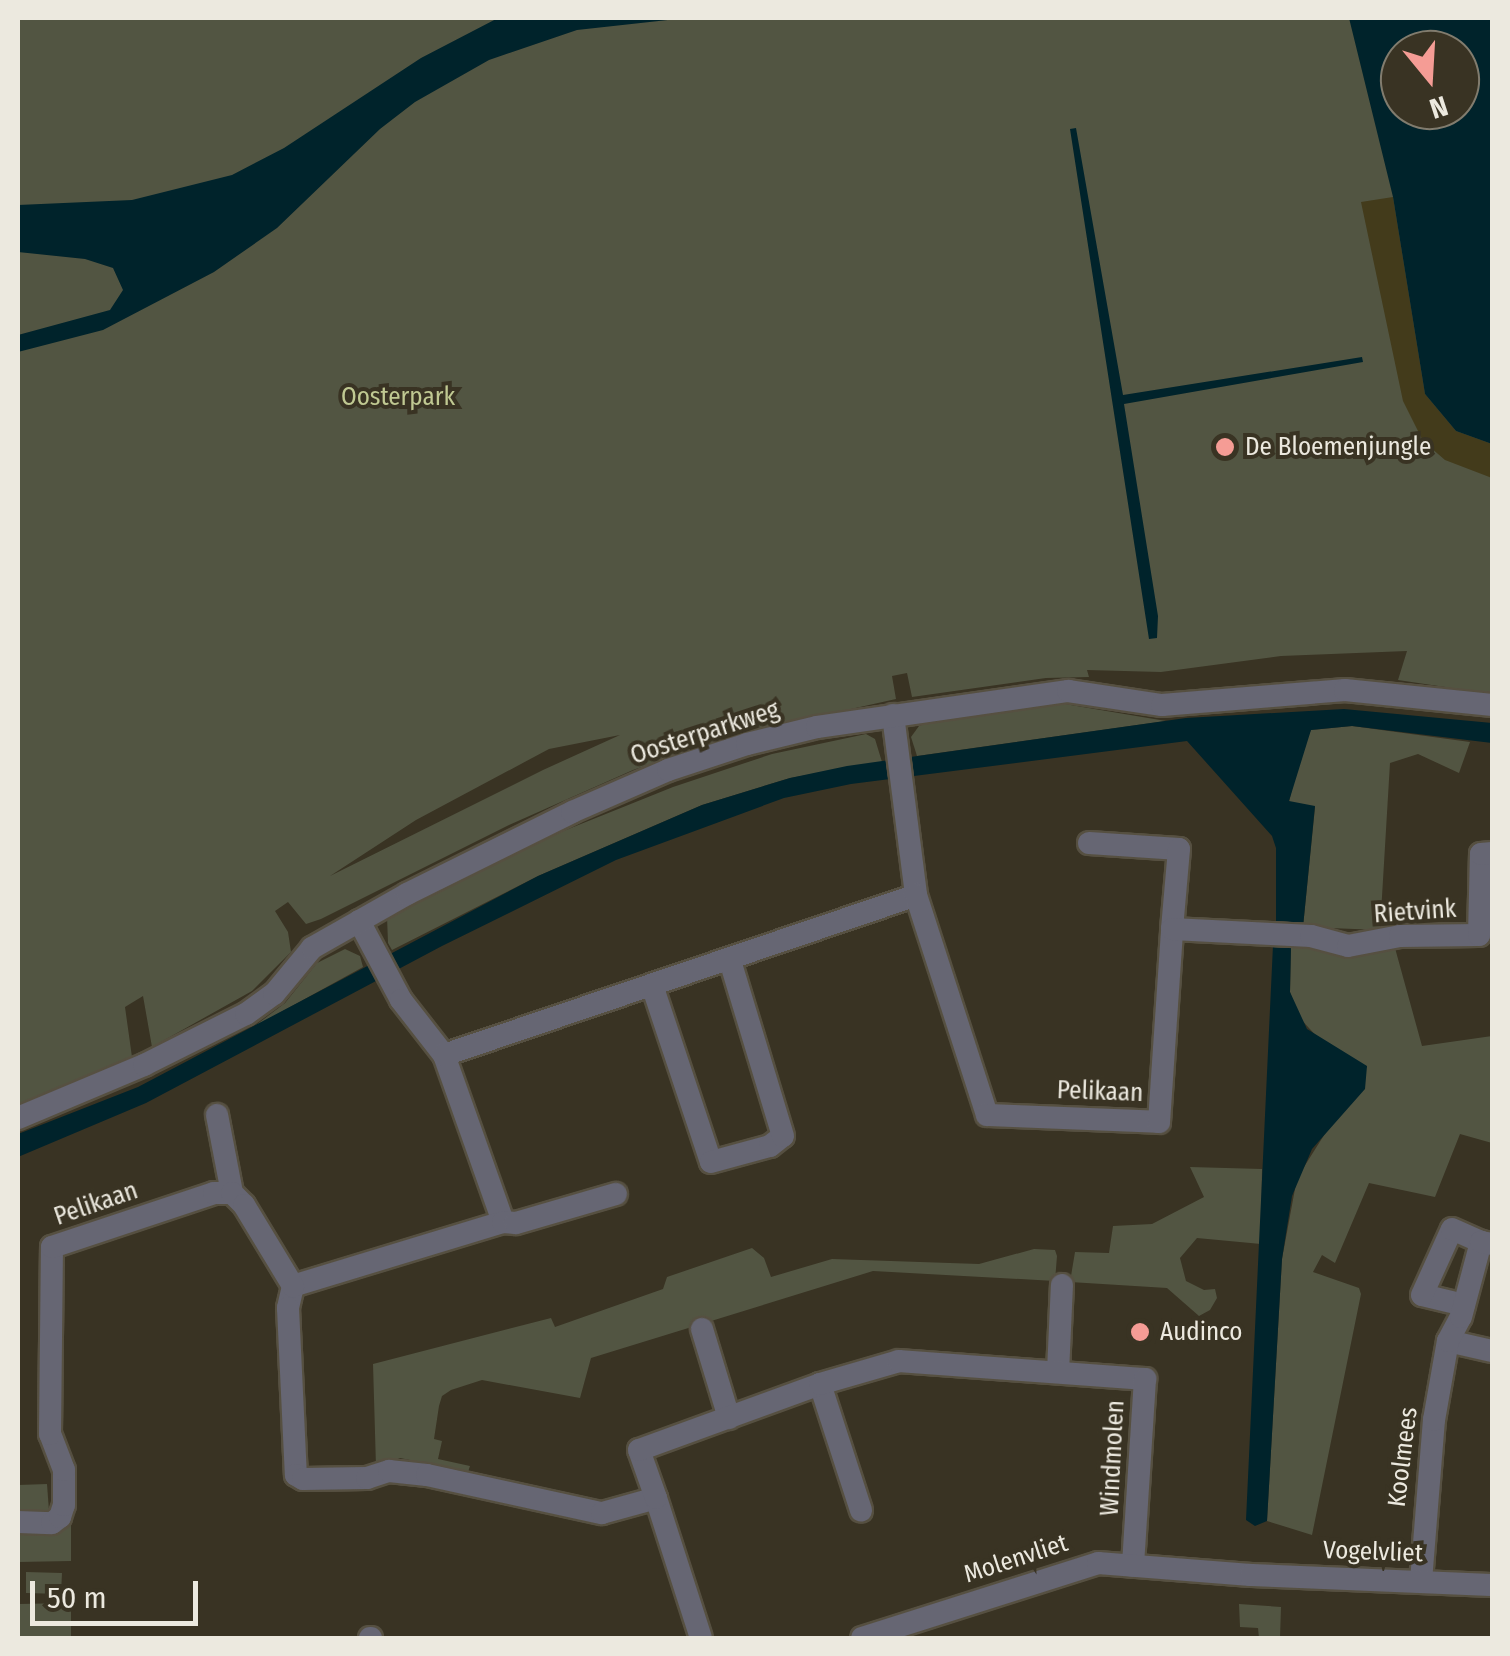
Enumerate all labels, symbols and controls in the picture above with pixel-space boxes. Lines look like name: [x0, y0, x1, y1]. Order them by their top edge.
north arrow: [1380, 30, 1480, 130]
text: N: [1426, 89, 1452, 125]
park label: Oosterpark: [341, 382, 455, 412]
place label: De Bloemenjungle: [1245, 432, 1431, 462]
marker: De Bloemenjungle: [1214, 436, 1236, 458]
street label: Oosterparkweg: [627, 695, 783, 771]
street label: Rietvink: [1373, 894, 1457, 930]
street label: Pelikaan: [1056, 1076, 1144, 1108]
street label: Pelikaan: [50, 1176, 142, 1232]
place label: Audinco: [1160, 1317, 1242, 1347]
marker: Audinco: [1129, 1321, 1151, 1343]
street label: Windmolen: [1095, 1399, 1131, 1517]
street label: Koolmees: [1382, 1405, 1424, 1509]
street label: Molenvliet: [960, 1528, 1072, 1590]
street label: Vogelvliet: [1323, 1535, 1423, 1569]
scale bar: [35, 1561, 202, 1623]
text: 50 m: [47, 1580, 107, 1616]

